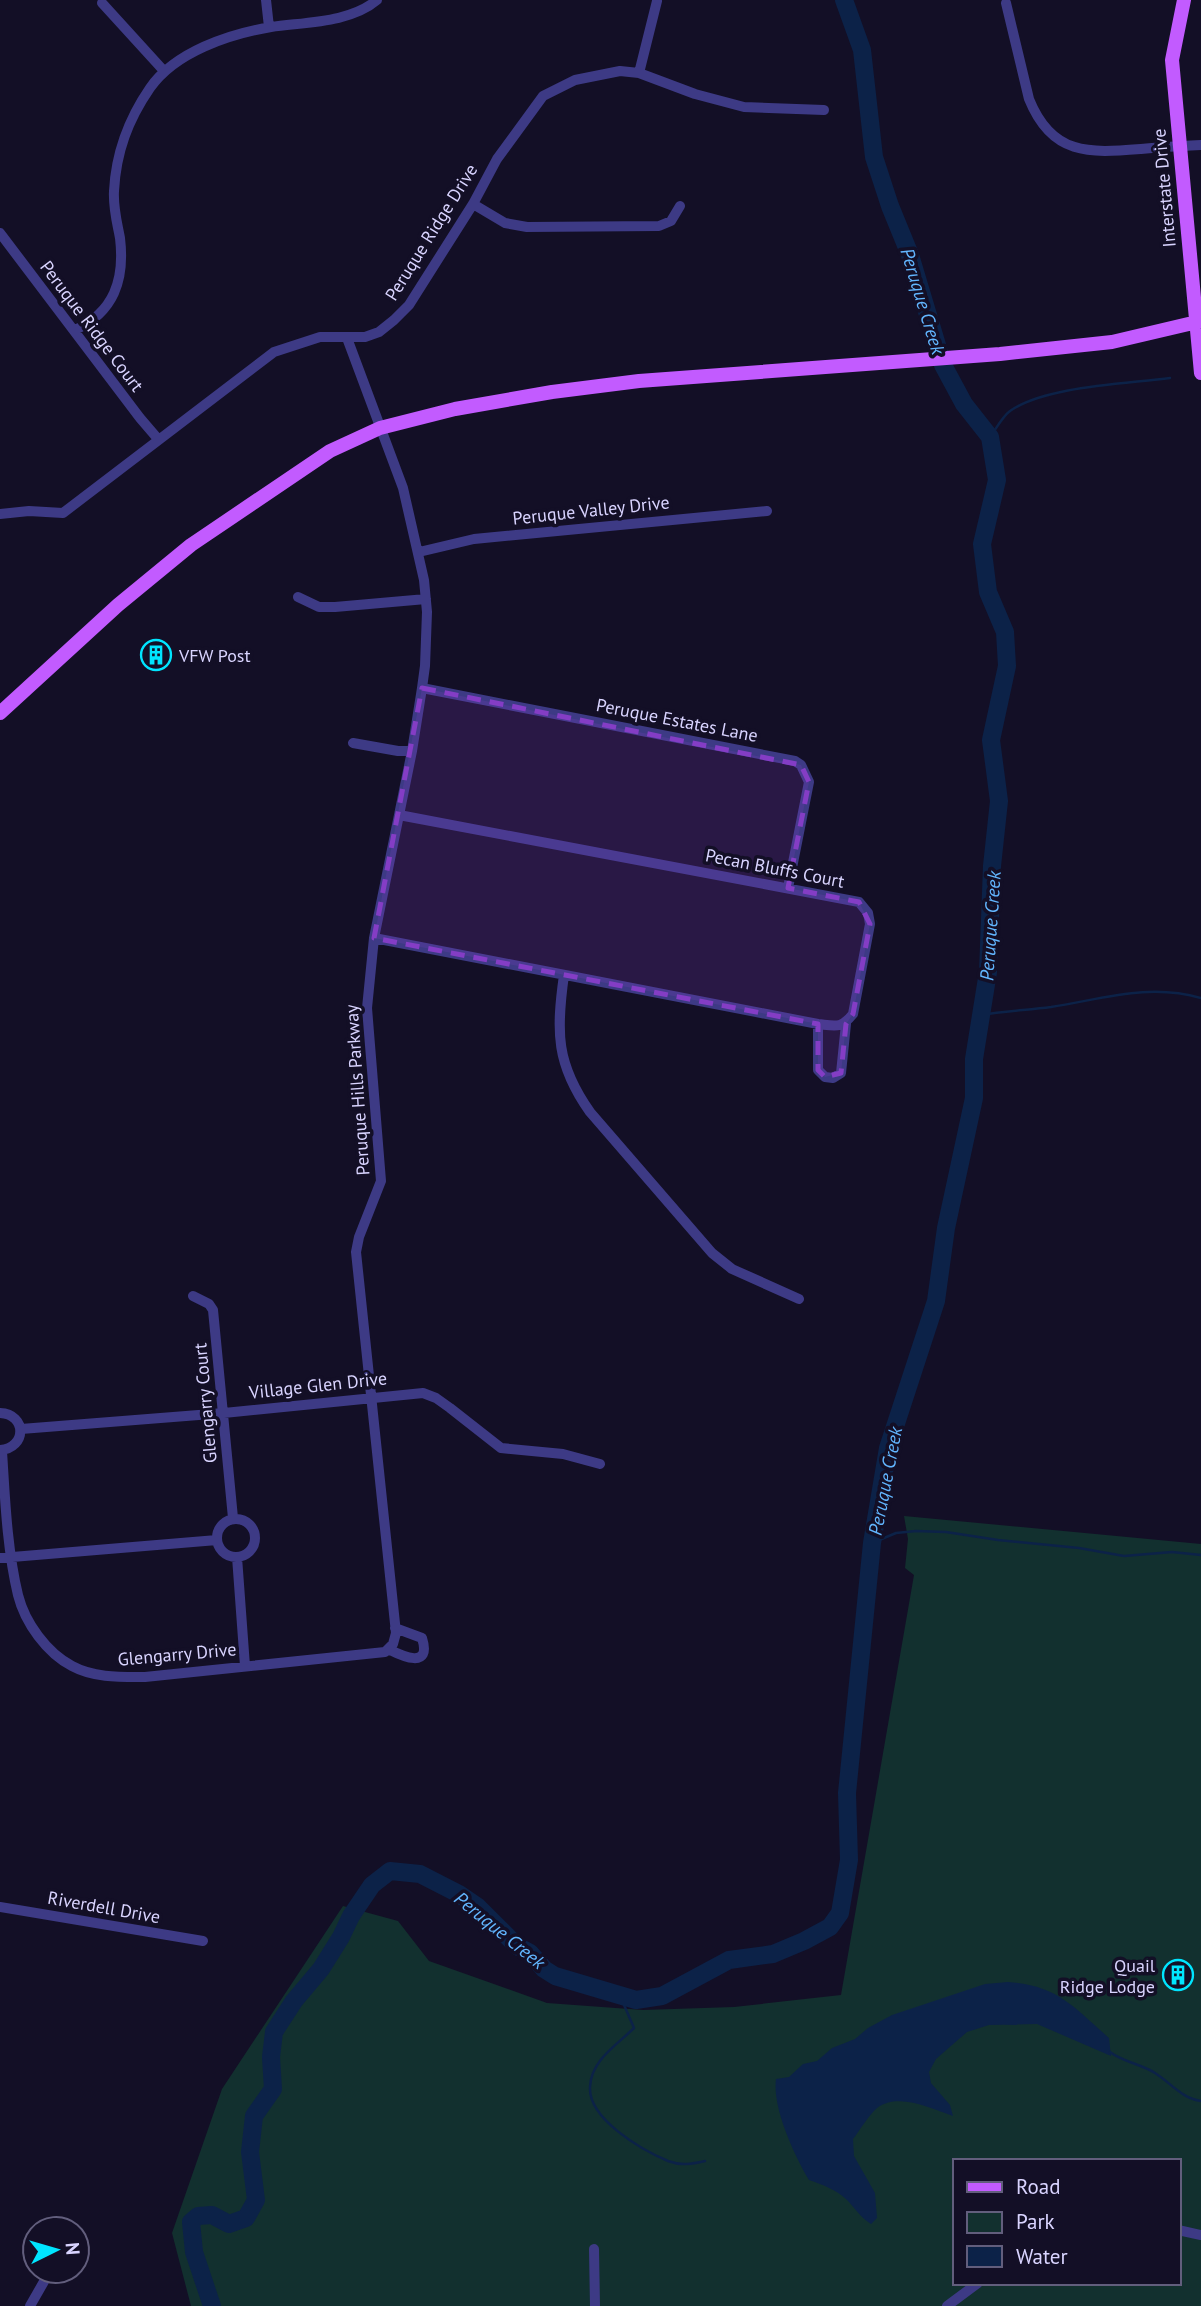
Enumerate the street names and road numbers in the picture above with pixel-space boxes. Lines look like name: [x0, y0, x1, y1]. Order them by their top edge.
street label: Interstate Drive: [1147, 128, 1181, 248]
street label: Peruque Ridge Drive: [380, 159, 482, 305]
street label: Peruque Ridge Court: [35, 256, 149, 396]
street label: Peruque Valley Drive: [511, 490, 671, 530]
street label: Peruque Estates Lane: [594, 693, 760, 747]
street label: Pecan Bluffs Court: [704, 843, 846, 893]
street label: Peruque Hills Parkway: [340, 1003, 374, 1176]
street label: Glengarry Court: [188, 1342, 222, 1464]
street label: Village Glen Drive: [247, 1366, 388, 1404]
street label: Glengarry Drive: [117, 1637, 237, 1671]
street label: Riverdell Drive: [46, 1886, 162, 1928]

